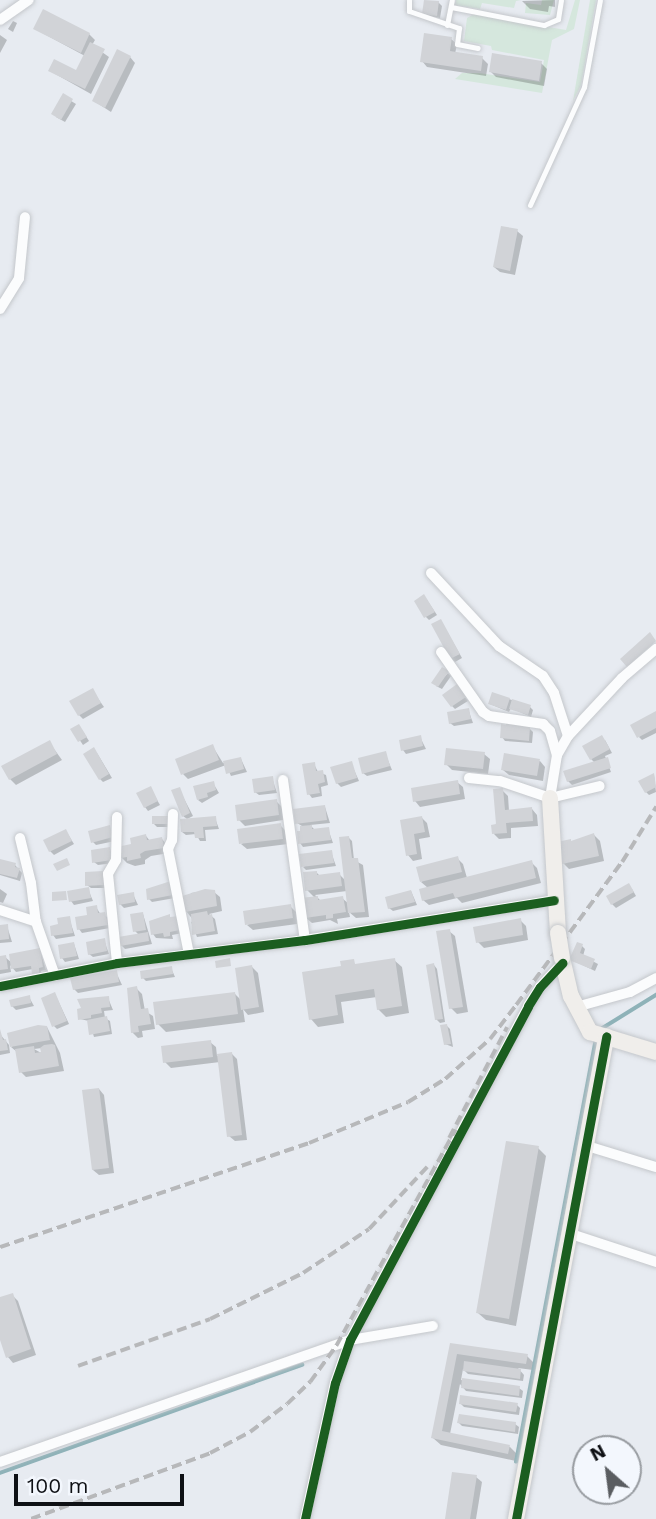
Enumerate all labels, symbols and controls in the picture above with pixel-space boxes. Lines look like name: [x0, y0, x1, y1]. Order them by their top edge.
north arrow: [572, 1435, 642, 1505]
text: N: [586, 1439, 609, 1466]
scale bar: [18, 1460, 187, 1504]
text: 100 m: [27, 1473, 89, 1498]

